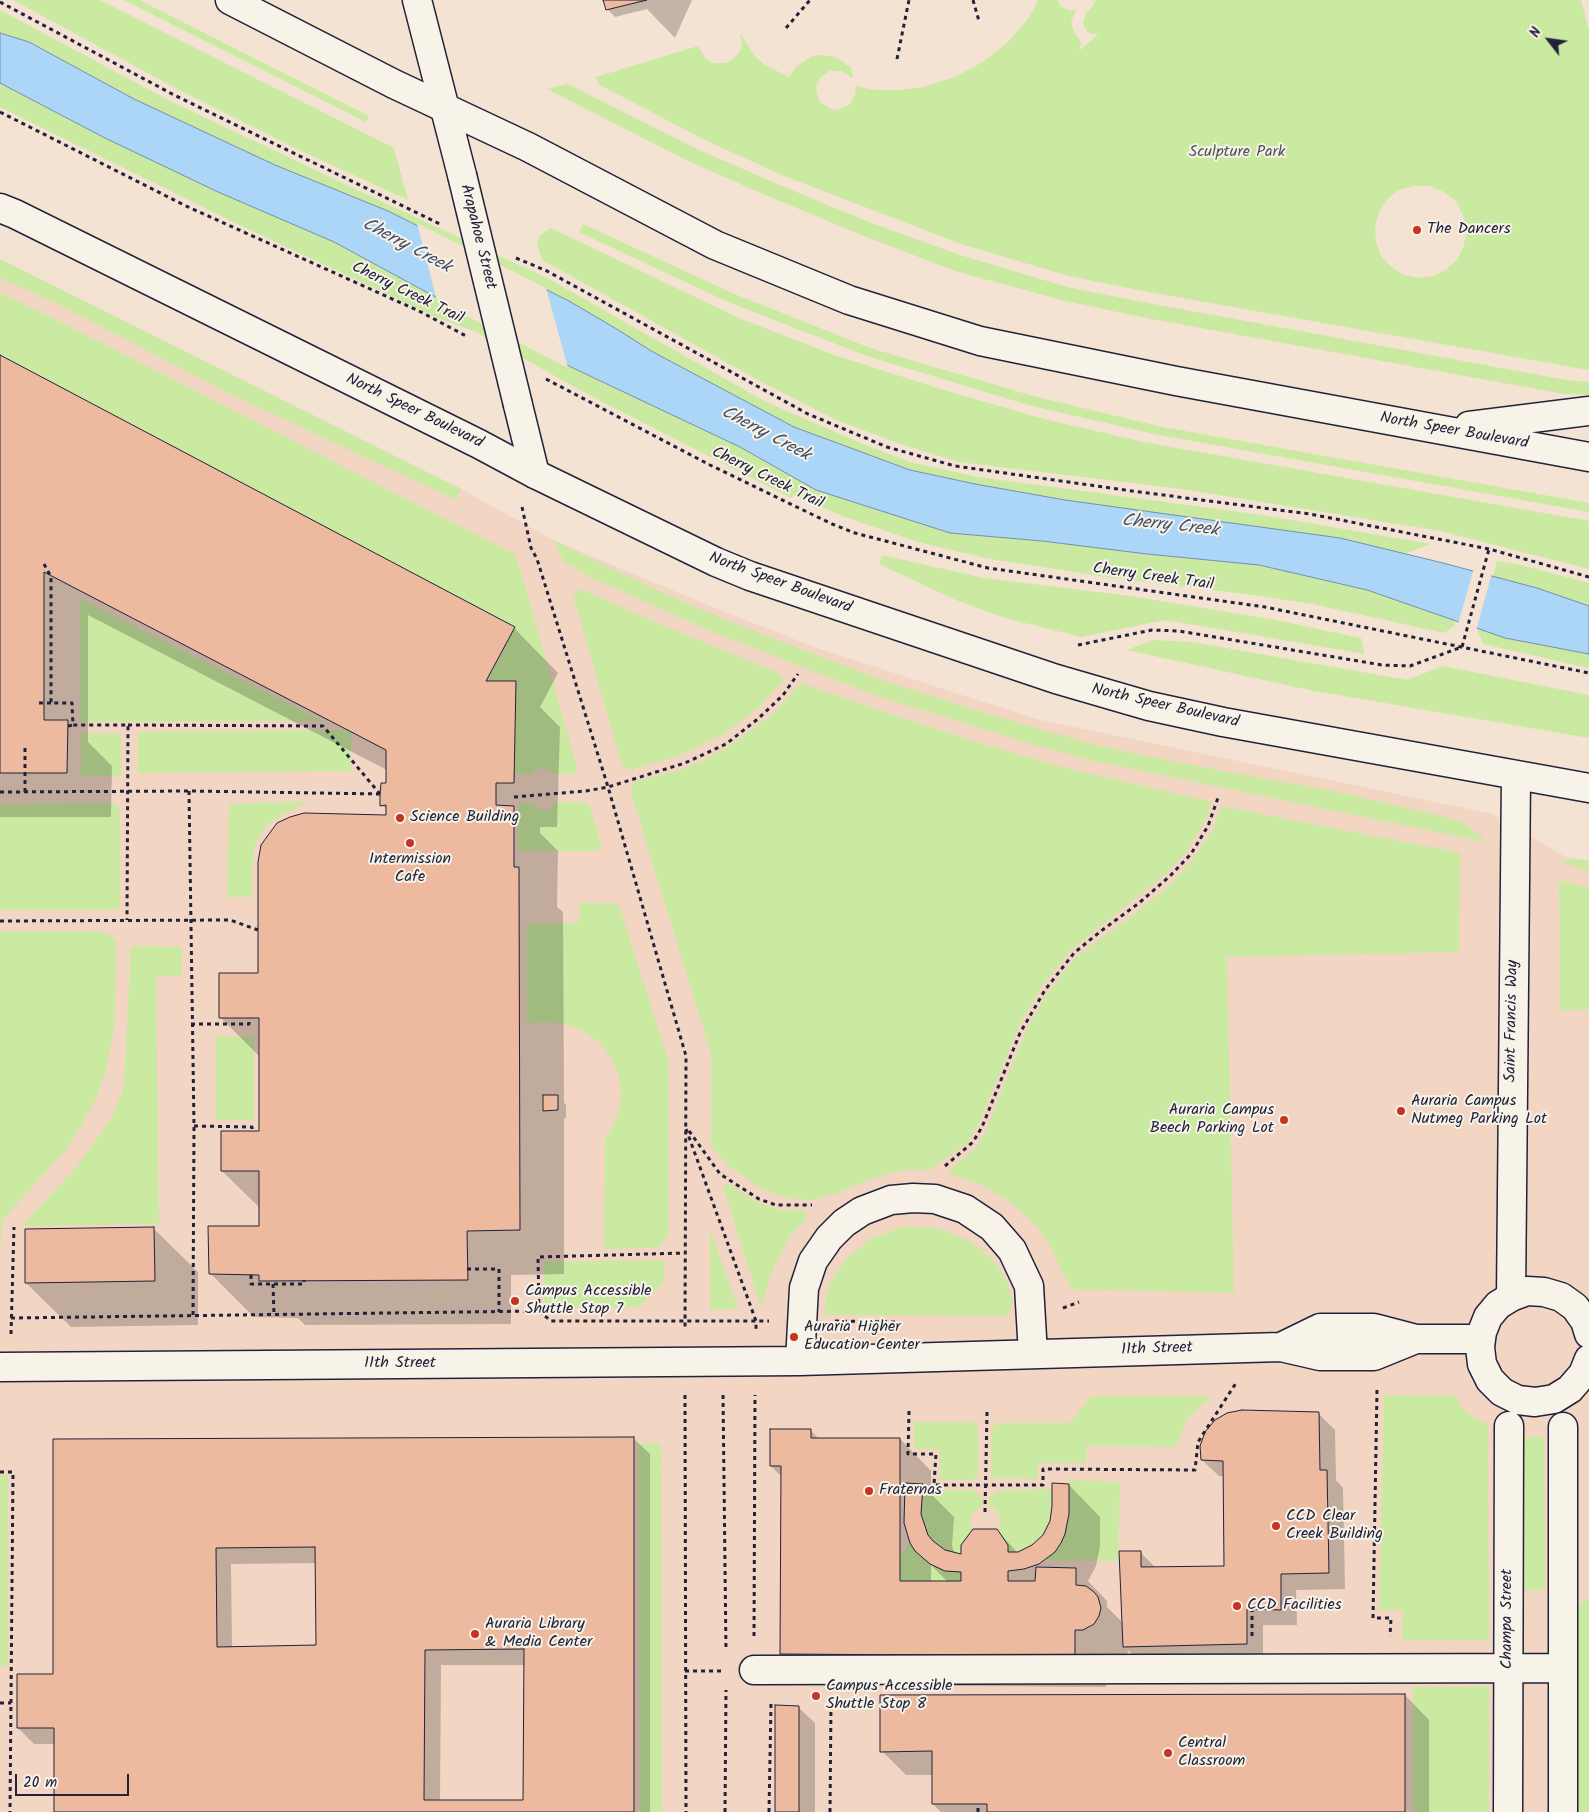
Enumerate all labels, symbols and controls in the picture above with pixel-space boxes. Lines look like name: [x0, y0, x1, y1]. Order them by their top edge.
north arrow: [1524, 15, 1574, 65]
text: N: [1524, 23, 1548, 42]
park label: Sculpture Park: [1189, 143, 1285, 163]
street label: Arapahoe Street: [455, 182, 499, 292]
water label: Cherry Creek: [358, 215, 454, 279]
place label: The Dancers: [1427, 220, 1511, 240]
marker: The Dancers: [1411, 224, 1423, 236]
street label: Cherry Creek Trail: [348, 259, 466, 329]
street label: North Speer Boulevard: [342, 370, 486, 454]
water label: Cherry Creek: [717, 403, 813, 467]
street label: North Speer Boulevard: [1378, 409, 1530, 455]
street label: Cherry Creek Trail: [708, 444, 826, 514]
water label: Cherry Creek: [1120, 511, 1220, 543]
street label: North Speer Boulevard: [706, 549, 854, 619]
street label: Cherry Creek Trail: [1091, 560, 1215, 596]
street label: North Speer Boulevard: [1089, 681, 1241, 733]
place label: Science Building: [410, 808, 519, 828]
marker: Science Building: [394, 812, 406, 824]
marker: Intermission Cafe: [404, 837, 416, 849]
place label: Intermission Cafe: [369, 850, 451, 888]
street label: Saint Francis Way: [1502, 960, 1524, 1082]
place label: Auraria Campus Nutmeg Parking Lot: [1411, 1092, 1547, 1130]
place label: Auraria Campus Beech Parking Lot: [1150, 1101, 1274, 1139]
marker: Auraria Campus Nutmeg Parking Lot: [1395, 1105, 1407, 1117]
marker: Auraria Campus Beech Parking Lot: [1278, 1114, 1290, 1126]
place label: Campus Accessible Shuttle Stop 7: [525, 1282, 652, 1320]
marker: Campus Accessible Shuttle Stop 7: [509, 1295, 521, 1307]
place label: Auraria Higher Education Center: [804, 1318, 920, 1356]
marker: Auraria Higher Education Center: [788, 1331, 800, 1343]
street label: 11th Street: [1121, 1339, 1193, 1361]
street label: 11th Street: [364, 1354, 436, 1374]
place label: Fraternas: [879, 1481, 942, 1501]
marker: Fraternas: [863, 1485, 875, 1497]
place label: CCD Clear Creek Building: [1286, 1507, 1383, 1545]
marker: CCD Clear Creek Building: [1270, 1520, 1282, 1532]
street label: Champa Street: [1498, 1569, 1518, 1669]
place label: CCD Facilities: [1247, 1596, 1341, 1616]
marker: CCD Facilities: [1231, 1600, 1243, 1612]
place label: Auraria Library & Media Center: [485, 1615, 592, 1653]
marker: Auraria Library & Media Center: [469, 1628, 481, 1640]
place label: Campus Accessible Shuttle Stop 8: [826, 1677, 953, 1715]
marker: Campus Accessible Shuttle Stop 8: [810, 1690, 822, 1702]
place label: Central Classroom: [1178, 1734, 1245, 1772]
marker: Central Classroom: [1162, 1747, 1174, 1759]
scale bar: [18, 1764, 131, 1796]
text: 20 m: [23, 1771, 57, 1795]

